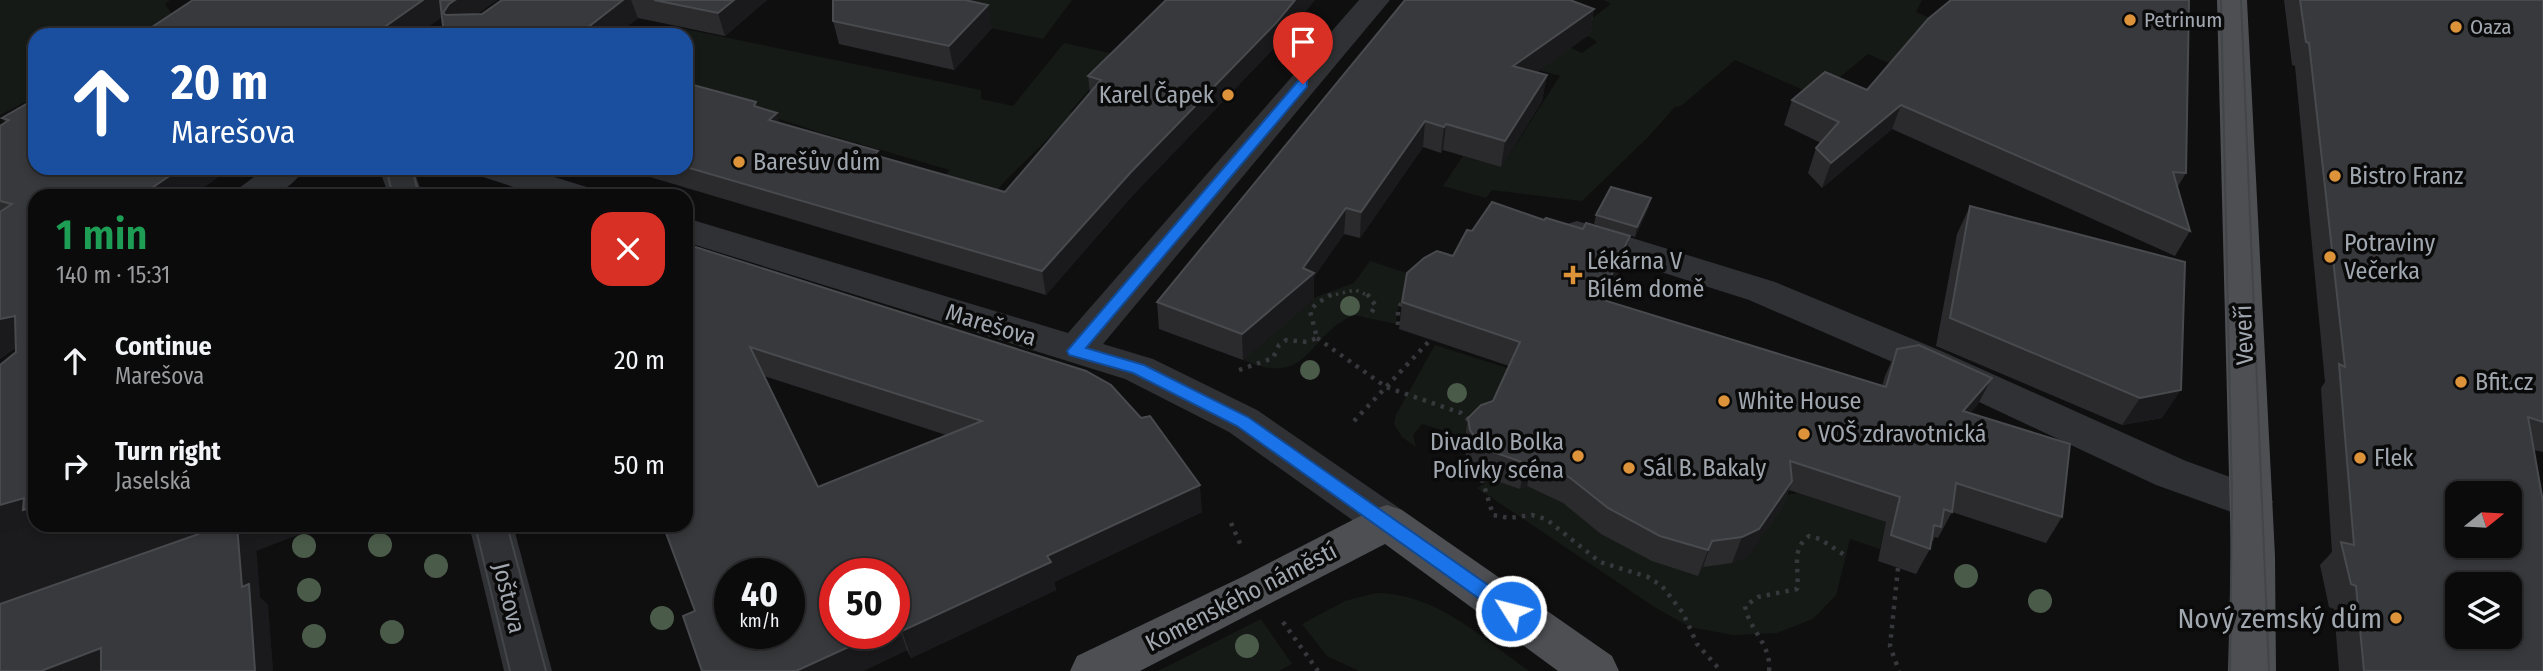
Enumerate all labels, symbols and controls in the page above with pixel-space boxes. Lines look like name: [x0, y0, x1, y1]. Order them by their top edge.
place label: Petrinum: [2144, 7, 2222, 33]
pin: [1273, 12.0, 1333, 84]
marker: Petrinum: [2122, 12, 2138, 28]
place label: Oaza: [2470, 14, 2512, 40]
marker: Oaza: [2448, 19, 2464, 35]
icon: arrive: [1284, 23, 1322, 61]
text: 20 m: [171, 53, 268, 112]
icon: ahead: [56, 56, 147, 147]
place label: Karel Čapek: [1099, 80, 1215, 109]
marker: Karel Čapek: [1220, 87, 1236, 103]
text: Marešova: [171, 113, 295, 151]
place label: Barešův dům: [753, 148, 880, 176]
marker: Barešův dům: [731, 154, 747, 170]
place label: Bistro Franz: [2349, 162, 2463, 190]
marker: Bistro Franz: [2327, 168, 2343, 184]
text: 1 min: [56, 210, 147, 260]
button: close: [591, 212, 665, 286]
place label: Potraviny Večerka: [2344, 229, 2436, 285]
place label: Lékárna V Bílém domě: [1587, 247, 1704, 303]
marker: Potraviny Večerka: [2322, 249, 2338, 265]
text: 140 m · 15:31: [56, 261, 170, 289]
marker: Lékárna V Bílém domě: [1565, 267, 1581, 283]
street label: Marešova: [942, 298, 1040, 352]
street label: Veveří: [2229, 304, 2259, 366]
text: Continue: [115, 331, 212, 362]
icon: ahead: [56, 342, 94, 380]
text: 20 m: [614, 345, 665, 376]
text: Marešova: [115, 362, 204, 390]
place label: Bfit.cz: [2475, 368, 2533, 396]
marker: Bfit.cz: [2453, 374, 2469, 390]
place label: White House: [1738, 387, 1861, 415]
marker: White House: [1716, 393, 1732, 409]
place label: VOŠ zdravotnická: [1818, 419, 1987, 448]
marker: VOŠ zdravotnická: [1796, 426, 1812, 442]
place label: Divadlo Bolka Polívky scéna: [1430, 428, 1564, 484]
text: Turn right: [115, 436, 221, 467]
place label: Flek: [2374, 444, 2414, 472]
icon: right: [56, 447, 94, 485]
marker: Divadlo Bolka Polívky scéna: [1570, 448, 1586, 464]
text: 50 m: [613, 450, 665, 481]
marker: Flek: [2352, 450, 2368, 466]
place label: Sál B. Bakaly: [1643, 454, 1767, 482]
marker: Sál B. Bakaly: [1621, 460, 1637, 476]
text: Jaselská: [115, 467, 191, 495]
north arrow: [2445, 481, 2522, 558]
map controls: [2445, 481, 2522, 649]
street label: Komenského náměstí: [1141, 537, 1341, 657]
speed limit sign: 50: [819, 558, 910, 649]
street label: Joštova: [487, 560, 531, 636]
button: layers: [2445, 572, 2522, 649]
text: 40: [741, 573, 778, 615]
position arrow: [1474, 574, 1548, 648]
place label: Nový zemský dům: [2177, 602, 2382, 635]
text: km/h: [739, 610, 780, 632]
marker: Nový zemský dům: [2388, 610, 2404, 626]

